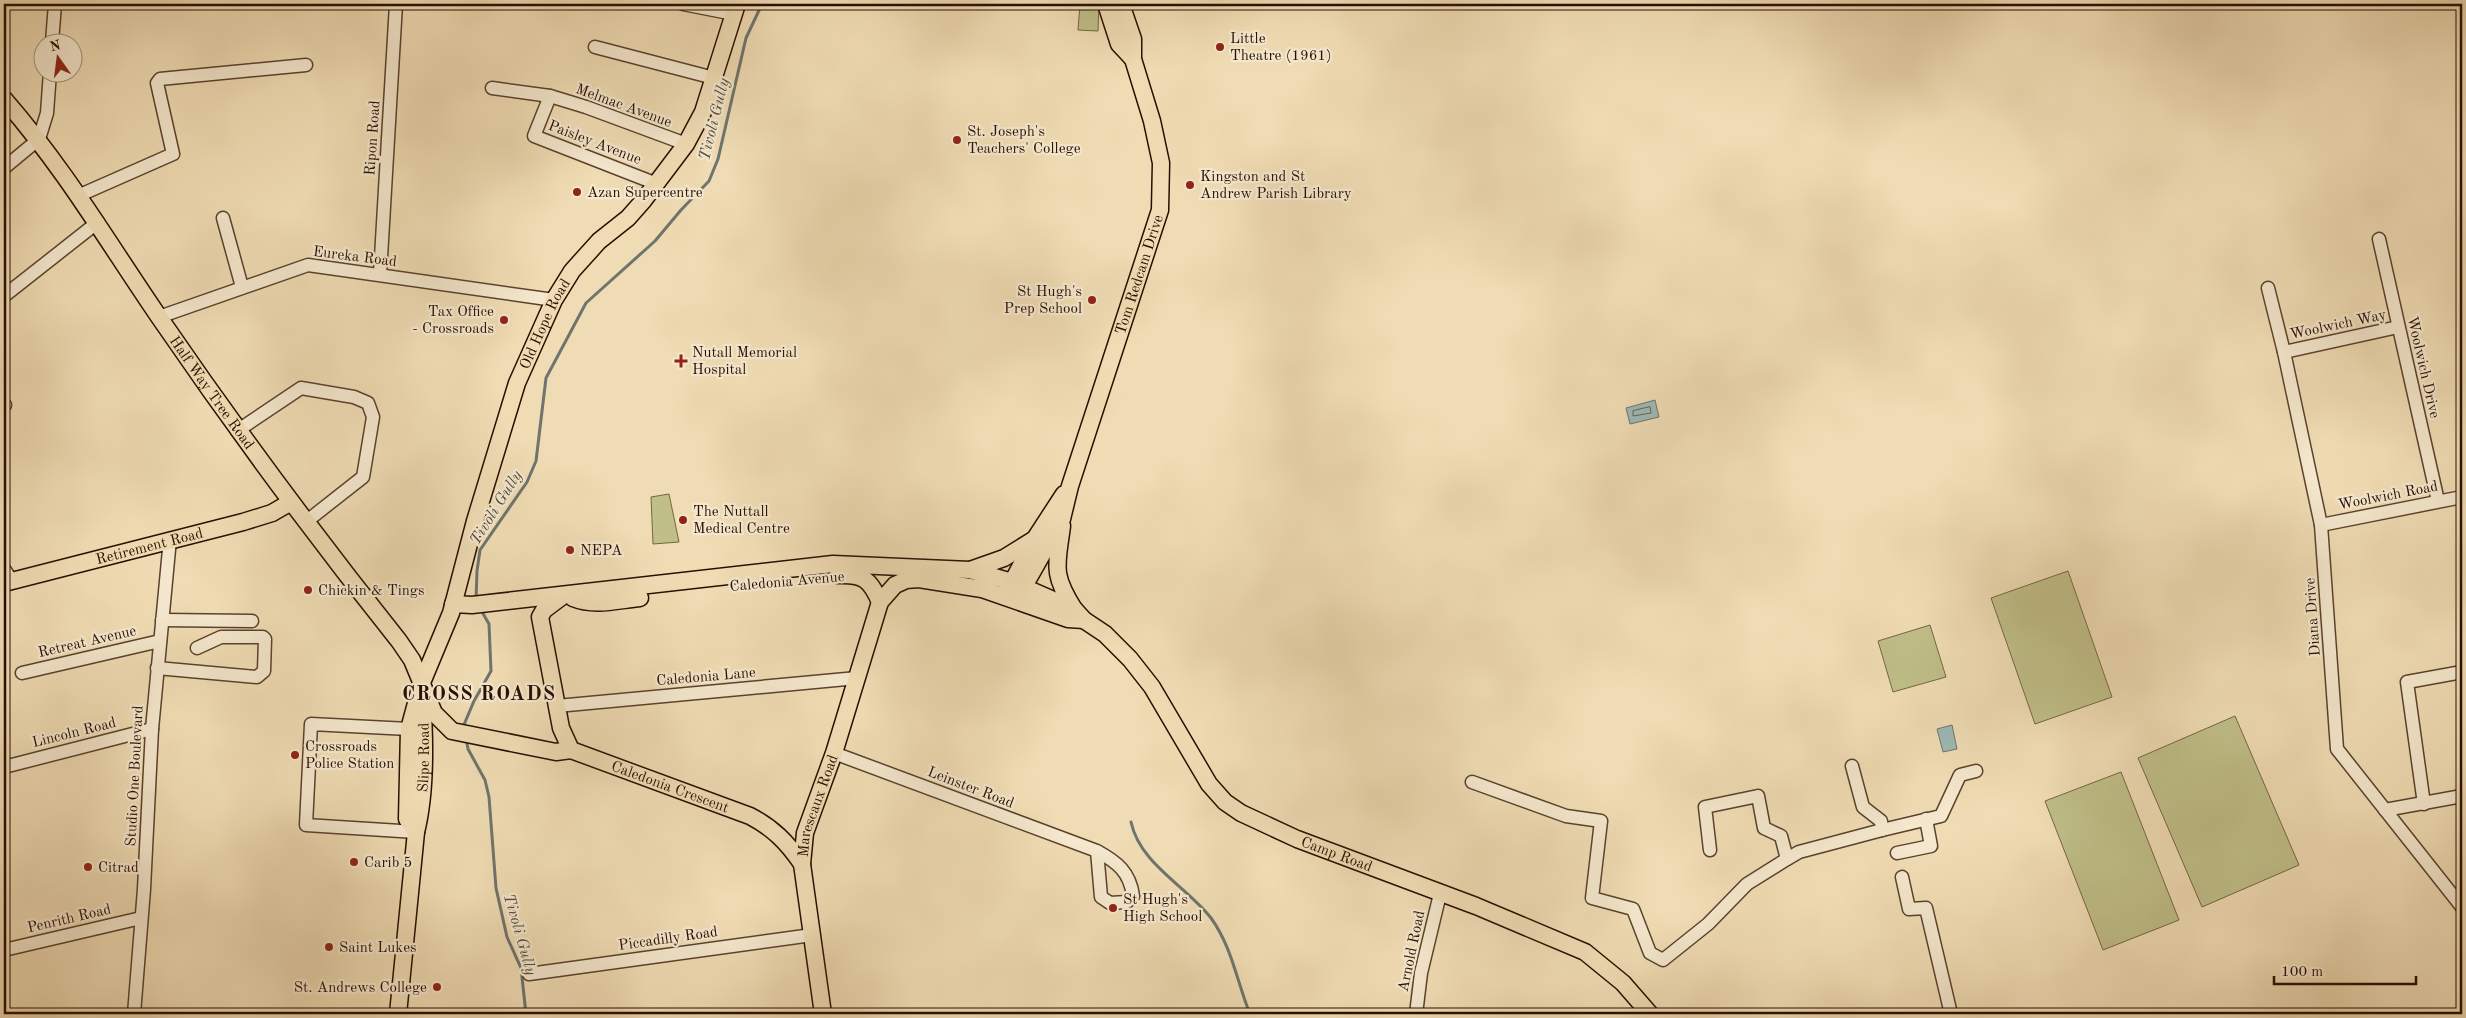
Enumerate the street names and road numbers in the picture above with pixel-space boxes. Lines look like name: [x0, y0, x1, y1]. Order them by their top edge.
street label: Melmac Avenue: [573, 82, 674, 131]
street label: Ripon Road: [363, 100, 384, 176]
street label: Paisley Avenue: [546, 119, 643, 168]
street label: Tom Redcam Drive: [1114, 213, 1167, 337]
street label: Eureka Road: [312, 245, 398, 270]
street label: Old Hope Road: [518, 277, 574, 372]
street label: Woolwich Way: [2289, 308, 2388, 343]
street label: Woolwich Drive: [2404, 315, 2442, 420]
street label: Half Way Tree Road: [166, 334, 256, 453]
street label: Woolwich Road: [2337, 479, 2440, 514]
street label: Retirement Road: [95, 526, 205, 568]
street label: Caledonia Avenue: [729, 570, 845, 595]
street label: Diana Drive: [2303, 577, 2324, 657]
street label: Retreat Avenue: [37, 624, 138, 661]
street label: Caledonia Lane: [656, 666, 757, 689]
street label: Studio One Boulevard: [124, 705, 147, 847]
street label: Lincoln Road: [31, 716, 118, 751]
street label: Slipe Road: [416, 722, 433, 793]
street label: Marescaux Road: [797, 753, 842, 858]
street label: Caledonia Crescent: [609, 760, 731, 816]
street label: Leinster Road: [925, 765, 1016, 812]
street label: Camp Road: [1298, 835, 1374, 875]
street label: Penrith Road: [26, 902, 113, 936]
street label: Arnold Road: [1397, 909, 1428, 993]
street label: Piccadilly Road: [618, 925, 719, 954]

